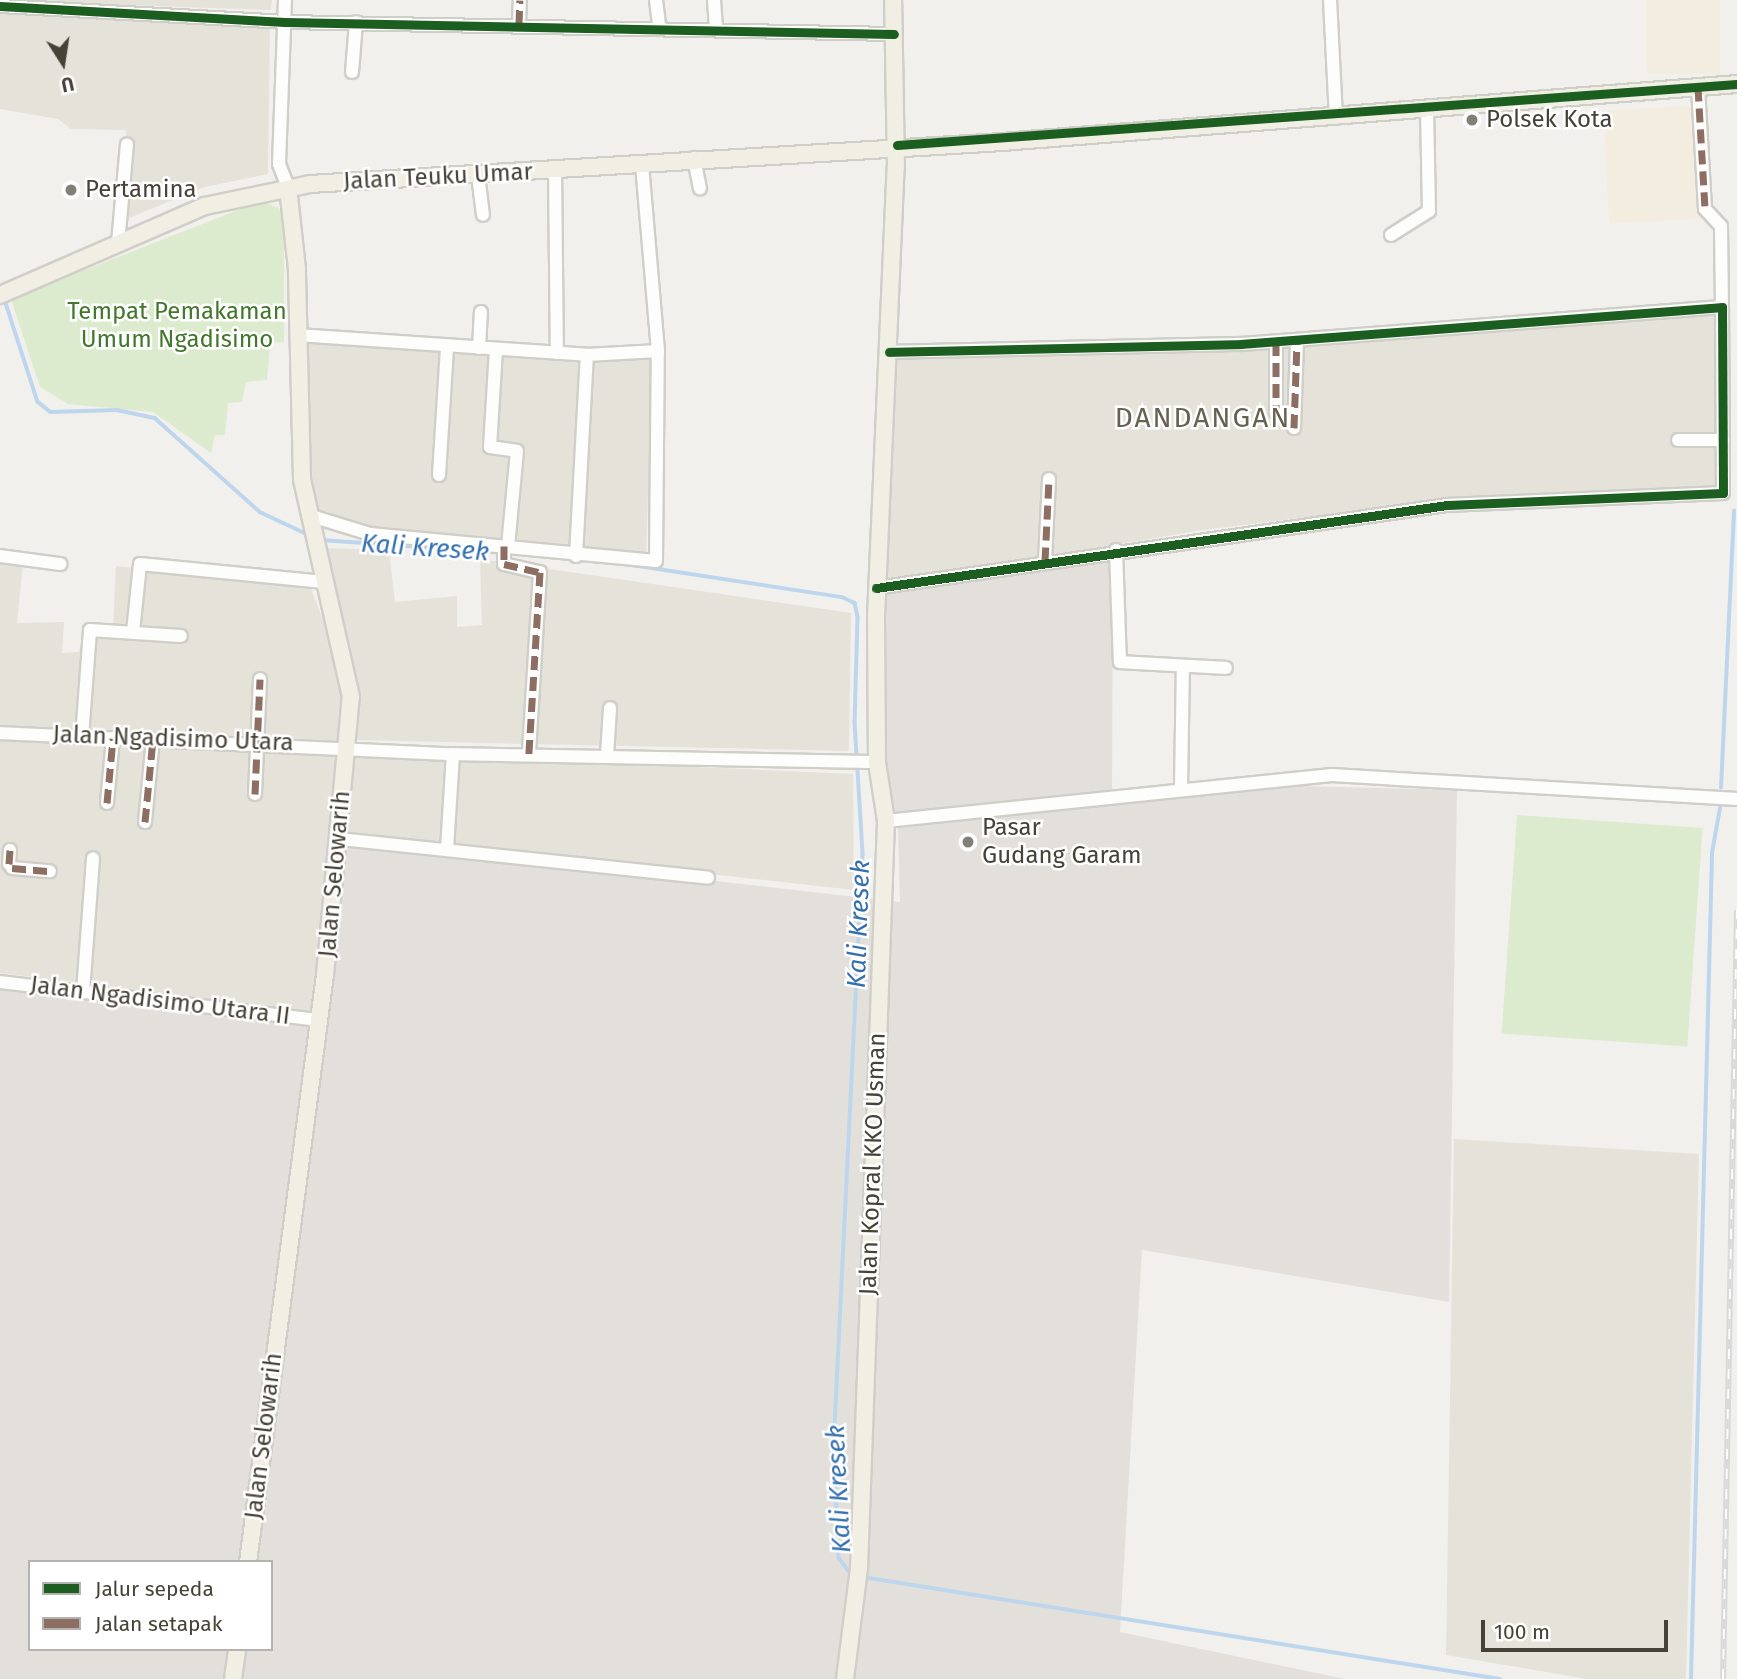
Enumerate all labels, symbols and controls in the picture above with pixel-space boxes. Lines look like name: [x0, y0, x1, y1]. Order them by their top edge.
north arrow: [28, 28, 98, 98]
text: U: [59, 71, 76, 97]
place label: Polsek Kota: [1486, 106, 1613, 134]
marker: Polsek Kota: [1464, 112, 1480, 128]
street label: Jalan Teuku Umar: [342, 158, 534, 196]
place label: Pertamina: [85, 176, 197, 204]
marker: Pertamina: [63, 182, 79, 198]
park label: Tempat Pemakaman Umum Ngadisimo: [67, 298, 287, 354]
district label: DANDANGAN: [1116, 401, 1290, 435]
water label: Kali Kresek: [360, 528, 490, 568]
street label: Jalan Ngadisimo Utara: [52, 720, 294, 758]
street label: Jalan Selowarih: [313, 789, 357, 959]
place label: Pasar Gudang Garam: [982, 814, 1142, 870]
marker: Pasar Gudang Garam: [960, 834, 976, 850]
water label: Kali Kresek: [841, 859, 877, 989]
street label: Jalan Ngadisimo Utara II: [28, 971, 292, 1031]
street label: Jalan Kopral KKO Usman: [854, 1032, 892, 1296]
street label: Jalan Selowarih: [239, 1351, 289, 1521]
water label: Kali Kresek: [820, 1424, 858, 1554]
legend: [28, 1560, 273, 1651]
text: Jalur sepeda: [95, 1576, 214, 1602]
scale bar: [1485, 1606, 1672, 1650]
text: Jalan setapak: [95, 1611, 223, 1637]
text: 100 m: [1494, 1619, 1550, 1645]

